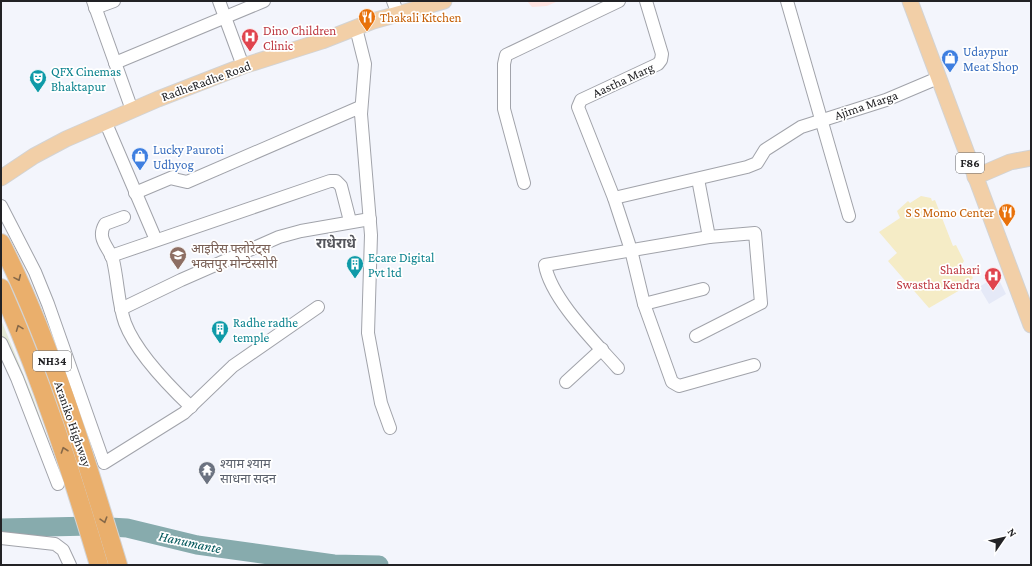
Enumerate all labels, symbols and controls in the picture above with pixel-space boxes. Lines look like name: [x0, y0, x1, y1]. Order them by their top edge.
restaurant icon: Thakali Kitchen: [357, 7, 377, 32]
place label: Thakali Kitchen: [380, 10, 462, 25]
place label: Dino Children Clinic: [263, 23, 336, 53]
hospital icon: Dino Children Clinic: [240, 27, 260, 52]
place label: Udaypur Meat Shop: [963, 44, 1019, 74]
shop icon: Udaypur Meat Shop: [940, 48, 960, 73]
street label: RadheRadhe Road: [159, 58, 253, 104]
street label: Aastha Marg: [590, 59, 657, 101]
place label: QFX Cinemas Bhaktapur: [51, 64, 121, 94]
theatre icon: QFX Cinemas Bhaktapur: [28, 68, 48, 93]
street label: Ajima Marga: [832, 87, 900, 124]
place label: Lucky Pauroti Udhyog: [153, 142, 224, 172]
shop icon: Lucky Pauroti Udhyog: [130, 146, 150, 171]
road number: F86: [956, 153, 984, 173]
restaurant icon: S S Momo Center: [997, 202, 1017, 227]
place label: S S Momo Center: [906, 205, 994, 220]
district label: राधेराधे: [316, 234, 356, 251]
place label: आइरिस फ्लोरेट्स भक्तपुर मोन्टेस्सोरी: [191, 241, 278, 272]
school or university icon: आइरिस फ्लोरेट्स भक्तपुर मोन्टेस्सोरी: [168, 245, 188, 270]
place label: Ecare Digital Pvt ltd: [368, 250, 435, 280]
building icon: Ecare Digital Pvt ltd: [345, 254, 365, 279]
place label: Shahari Swastha Kendra: [897, 262, 981, 292]
hospital icon: Shahari Swastha Kendra: [983, 266, 1003, 291]
one-way arrow: [13, 273, 21, 281]
place label: Radhe radhe temple: [233, 315, 298, 345]
building icon: Radhe radhe temple: [210, 319, 230, 344]
one-way arrow: [15, 325, 23, 332]
road number: NH34: [33, 351, 71, 371]
street label: Araniko Highway: [51, 379, 95, 470]
one-way arrow: [60, 447, 68, 454]
place label: श्याम श्याम साधना सदन: [220, 456, 277, 486]
temple icon: श्याम श्याम साधना सदन: [197, 460, 217, 485]
one-way arrow: [99, 517, 108, 524]
north arrow: [984, 518, 1024, 558]
text: N: [1005, 526, 1020, 539]
water label: Hanumante: [157, 528, 223, 557]

